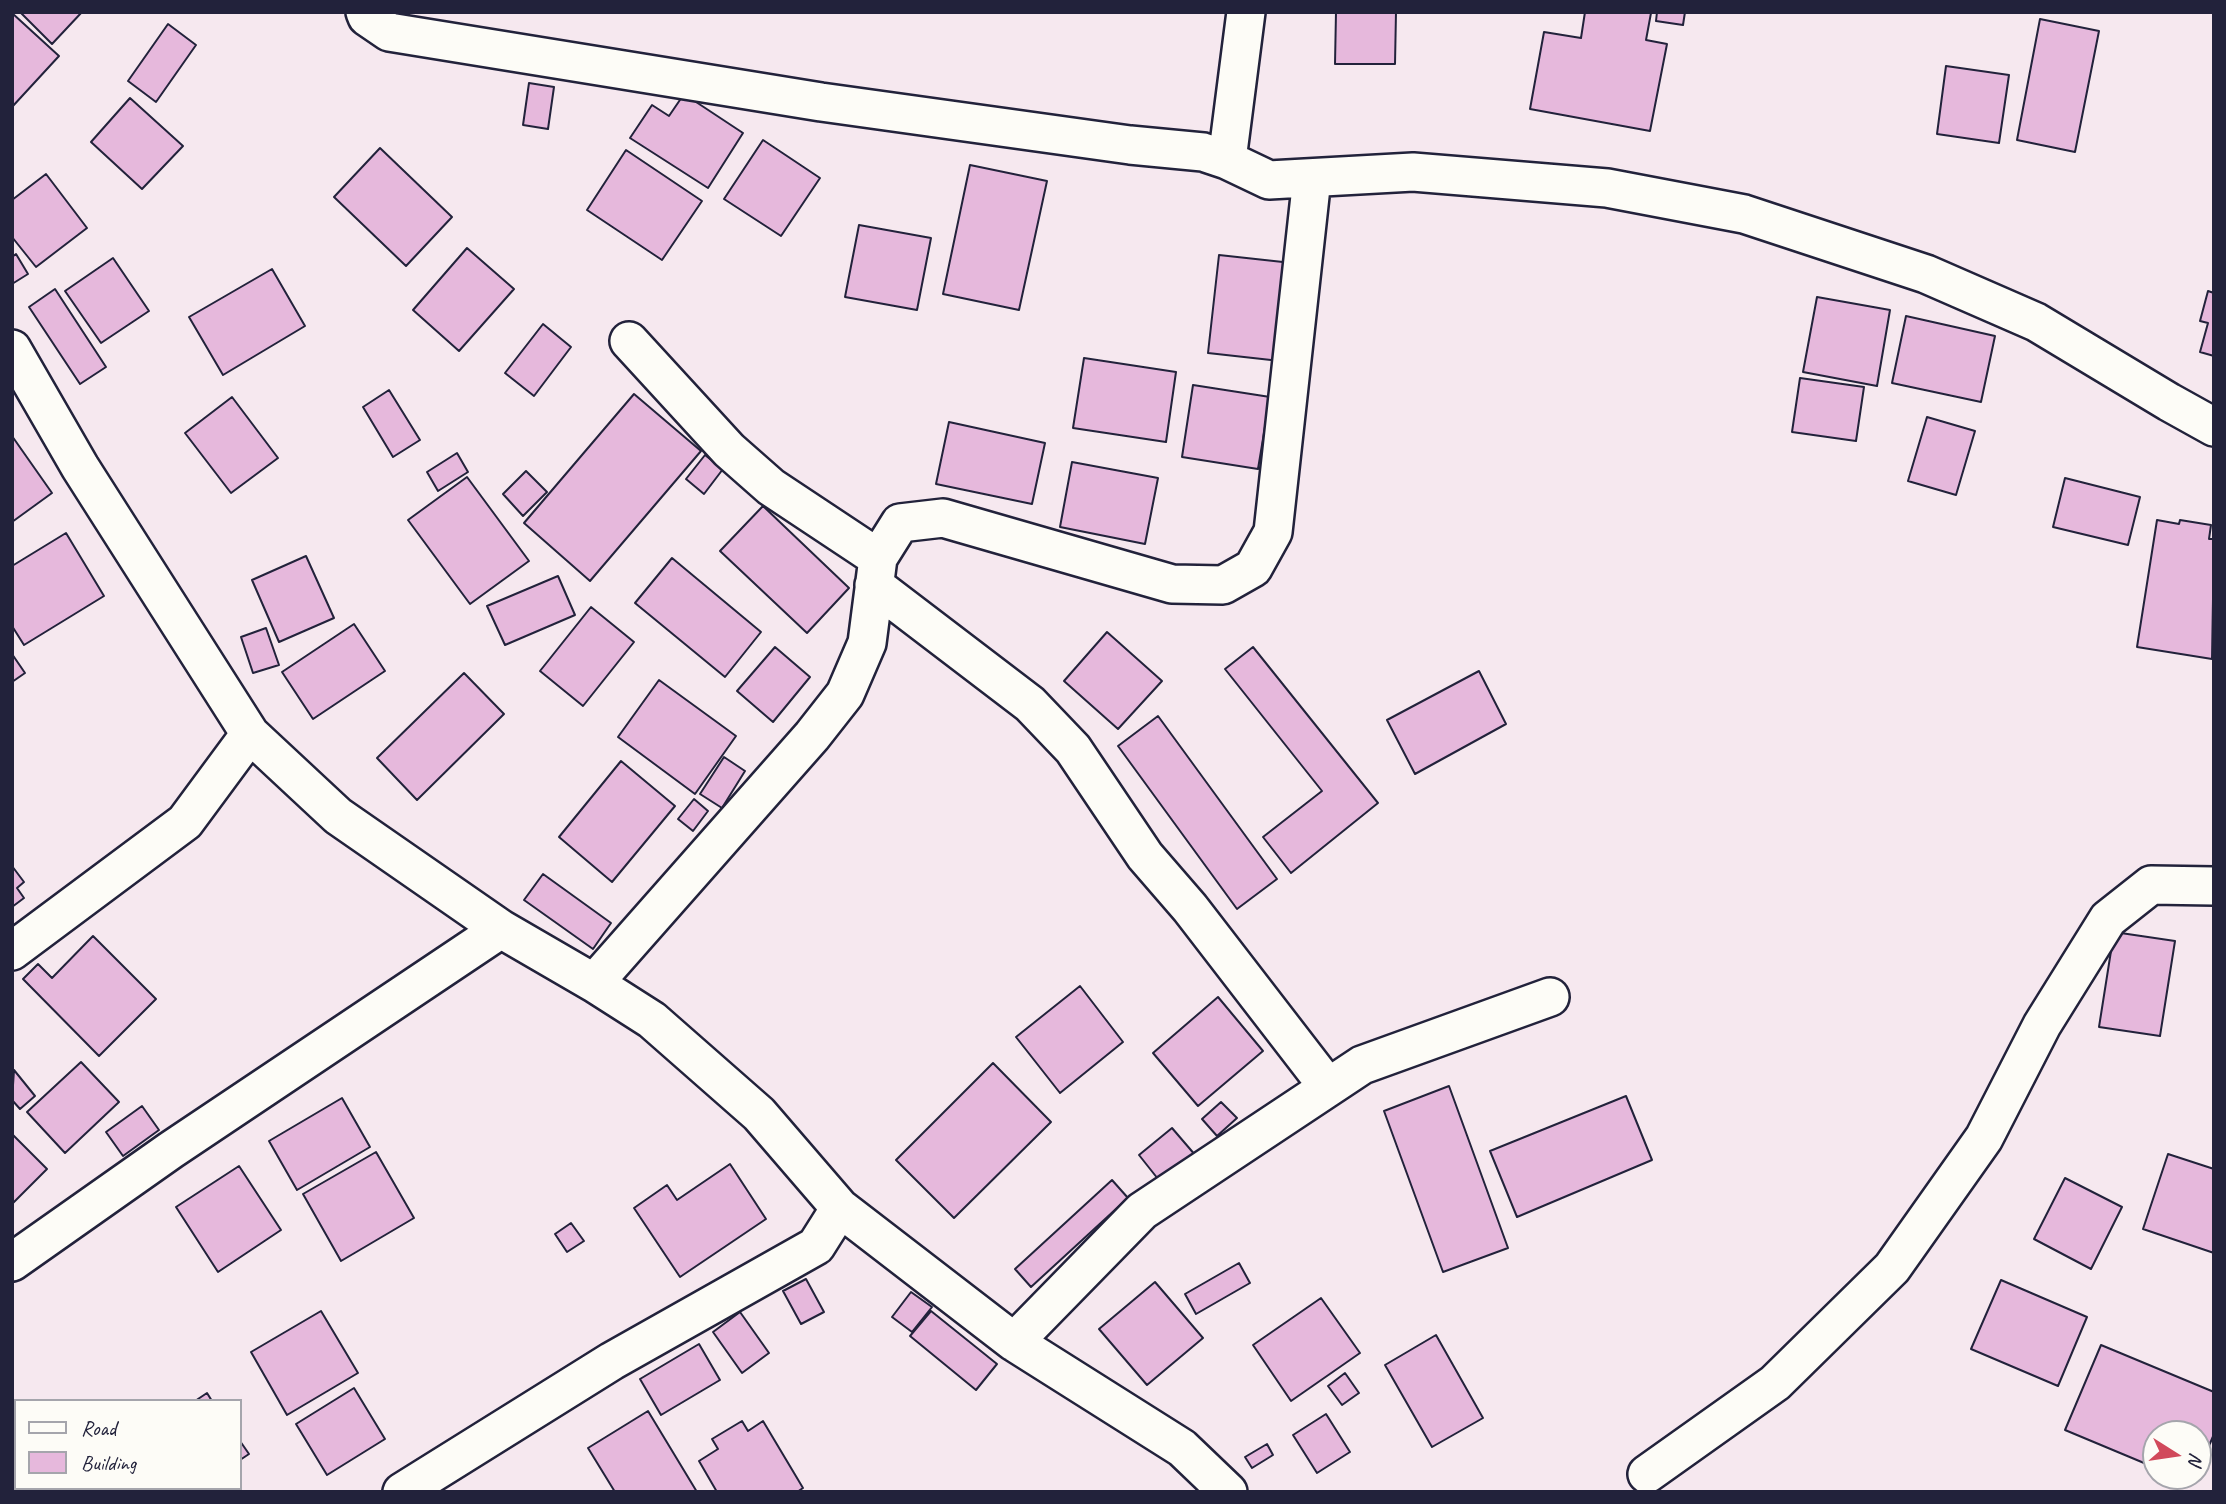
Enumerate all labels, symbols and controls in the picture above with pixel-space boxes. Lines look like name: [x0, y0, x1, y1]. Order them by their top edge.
legend: [14, 1399, 242, 1490]
text: Road: [81, 1415, 116, 1441]
north arrow: [2142, 1420, 2212, 1490]
text: Building: [81, 1450, 136, 1476]
text: N: [2183, 1451, 2209, 1467]

